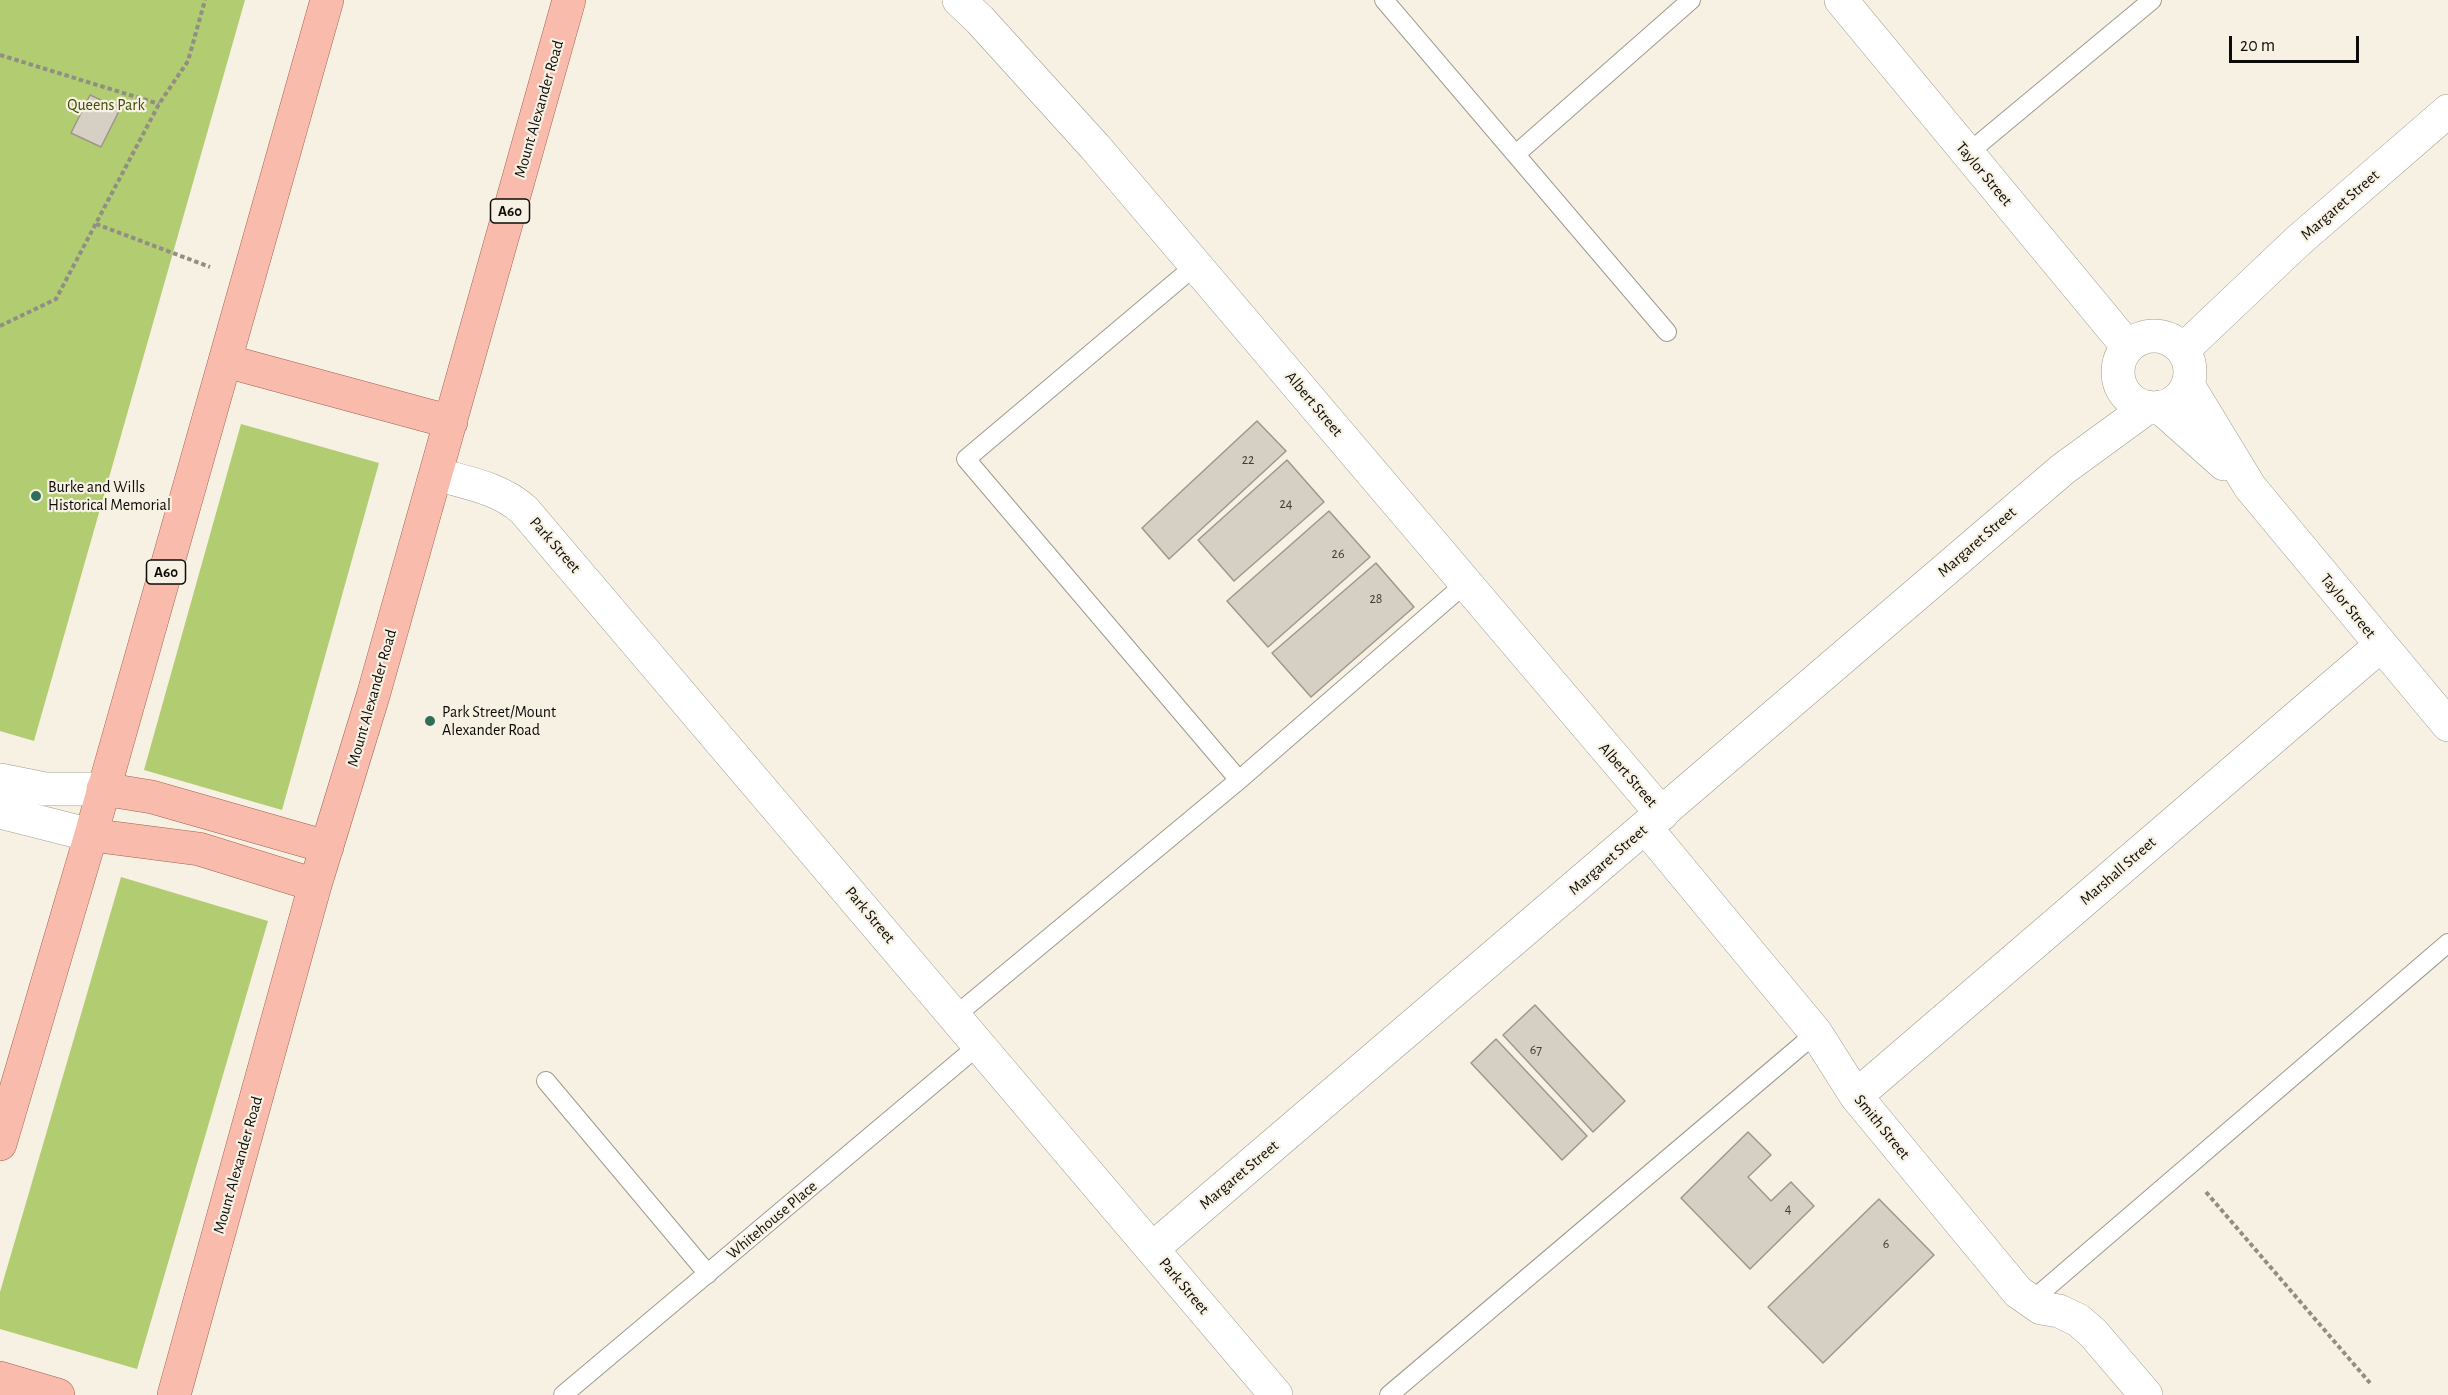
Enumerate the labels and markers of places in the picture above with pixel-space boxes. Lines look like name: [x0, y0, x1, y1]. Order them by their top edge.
place label: Burke and Wills Historical Memorial: [48, 477, 171, 515]
marker: Burke and Wills Historical Memorial: [29, 489, 43, 503]
place label: Park Street/Mount Alexander Road: [442, 702, 556, 740]
marker: Park Street/Mount Alexander Road: [423, 714, 437, 728]

